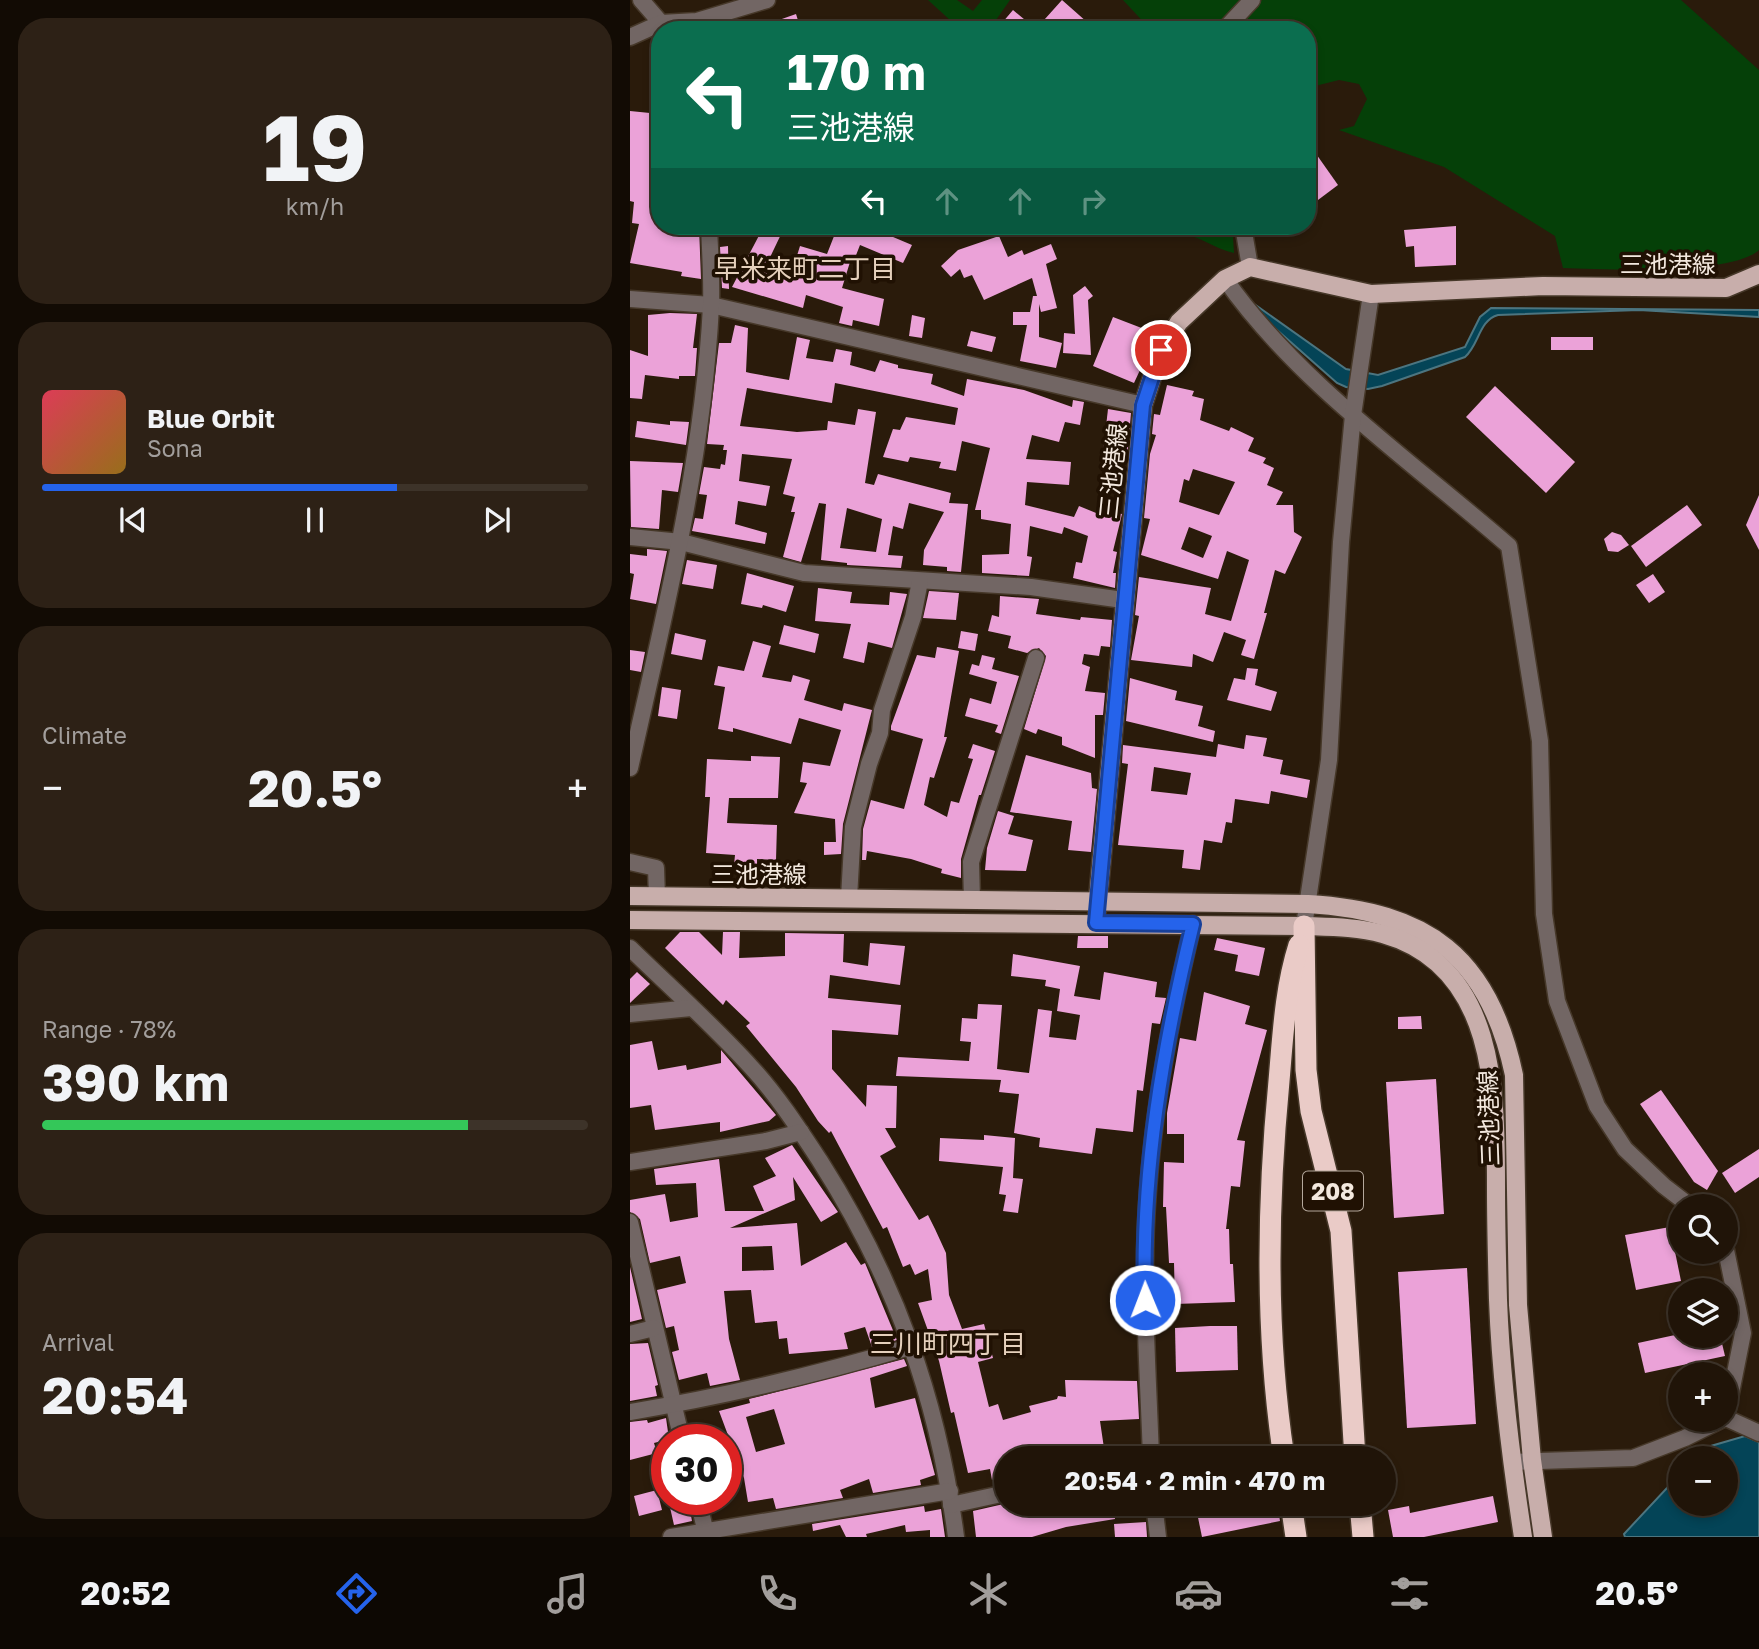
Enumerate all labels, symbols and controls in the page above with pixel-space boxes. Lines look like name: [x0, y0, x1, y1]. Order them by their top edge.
text: 170 m: [787, 42, 926, 101]
icon: left: [672, 49, 763, 140]
text: 19: [263, 92, 367, 201]
text: 三池港線: [787, 108, 915, 146]
icon: left: [855, 182, 893, 220]
icon: ahead: [928, 182, 966, 220]
icon: ahead: [1001, 182, 1039, 220]
icon: right: [1074, 182, 1112, 220]
text: km/h: [286, 192, 344, 220]
street label: 三池港線: [1620, 249, 1716, 278]
district label: 早米来町二丁目: [714, 253, 896, 284]
pin: [1131, 320, 1191, 380]
icon: arrive: [1142, 331, 1180, 369]
text: Blue Orbit: [147, 403, 275, 434]
street label: 三池港線: [1093, 422, 1131, 520]
text: Sona: [147, 434, 203, 462]
icon: previous: [114, 501, 152, 539]
icon: pause: [296, 501, 334, 539]
icon: next: [478, 501, 516, 539]
text: Climate: [42, 721, 127, 749]
text: 20.5°: [248, 756, 382, 818]
text: −: [42, 765, 63, 810]
text: +: [567, 765, 588, 810]
street label: 三池港線: [711, 859, 807, 888]
text: Range · 78%: [42, 1015, 176, 1043]
text: 390 km: [42, 1050, 229, 1112]
street label: 三池港線: [1472, 1070, 1504, 1166]
road number: 208: [1303, 1172, 1363, 1210]
map controls: [1668, 1194, 1738, 1516]
button: search: [1668, 1194, 1738, 1264]
position arrow: [1108, 1263, 1182, 1337]
button: layers: [1668, 1278, 1738, 1348]
text: Arrival: [42, 1328, 114, 1356]
district label: 三川町四丁目: [870, 1328, 1026, 1359]
button: +: [1668, 1362, 1738, 1432]
text: 20:54: [42, 1363, 188, 1425]
speed limit sign: 30: [651, 1424, 742, 1515]
button: −: [1668, 1446, 1738, 1516]
text: 20:54 · 2 min · 470 m: [1065, 1465, 1325, 1496]
icon: directions: [332, 1569, 381, 1618]
icon: music: [543, 1569, 592, 1618]
icon: phone: [753, 1569, 802, 1618]
icon: climate: [964, 1569, 1013, 1618]
icon: car: [1174, 1569, 1223, 1618]
icon: filters: [1385, 1569, 1434, 1618]
text: 20:52: [81, 1574, 170, 1612]
text: 20.5°: [1596, 1574, 1678, 1612]

